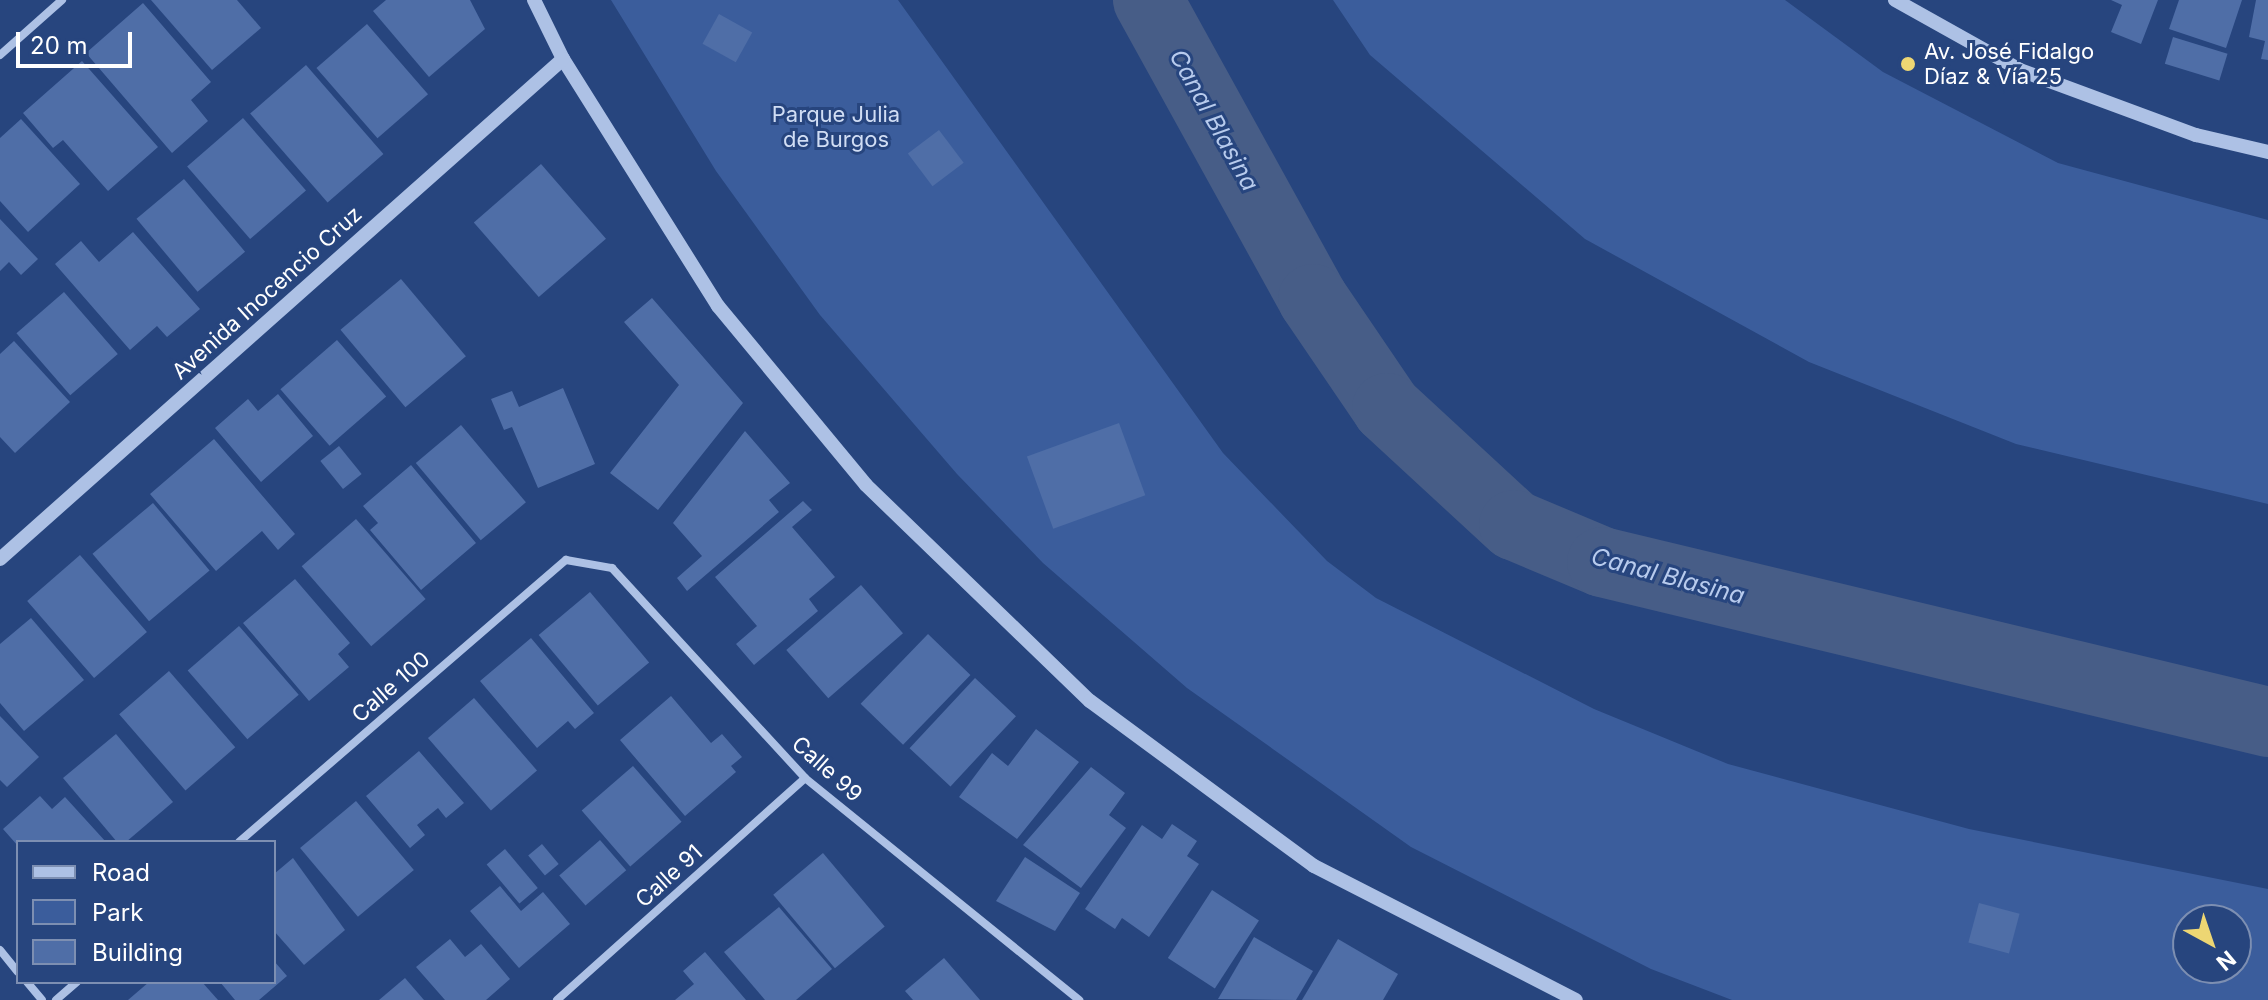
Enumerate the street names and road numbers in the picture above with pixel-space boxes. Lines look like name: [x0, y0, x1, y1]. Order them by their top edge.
street label: Avenida Inocencio Cruz: [167, 201, 367, 385]
street label: Calle 100: [347, 646, 435, 728]
street label: Calle 99: [786, 731, 868, 807]
street label: Calle 91: [630, 839, 708, 913]

